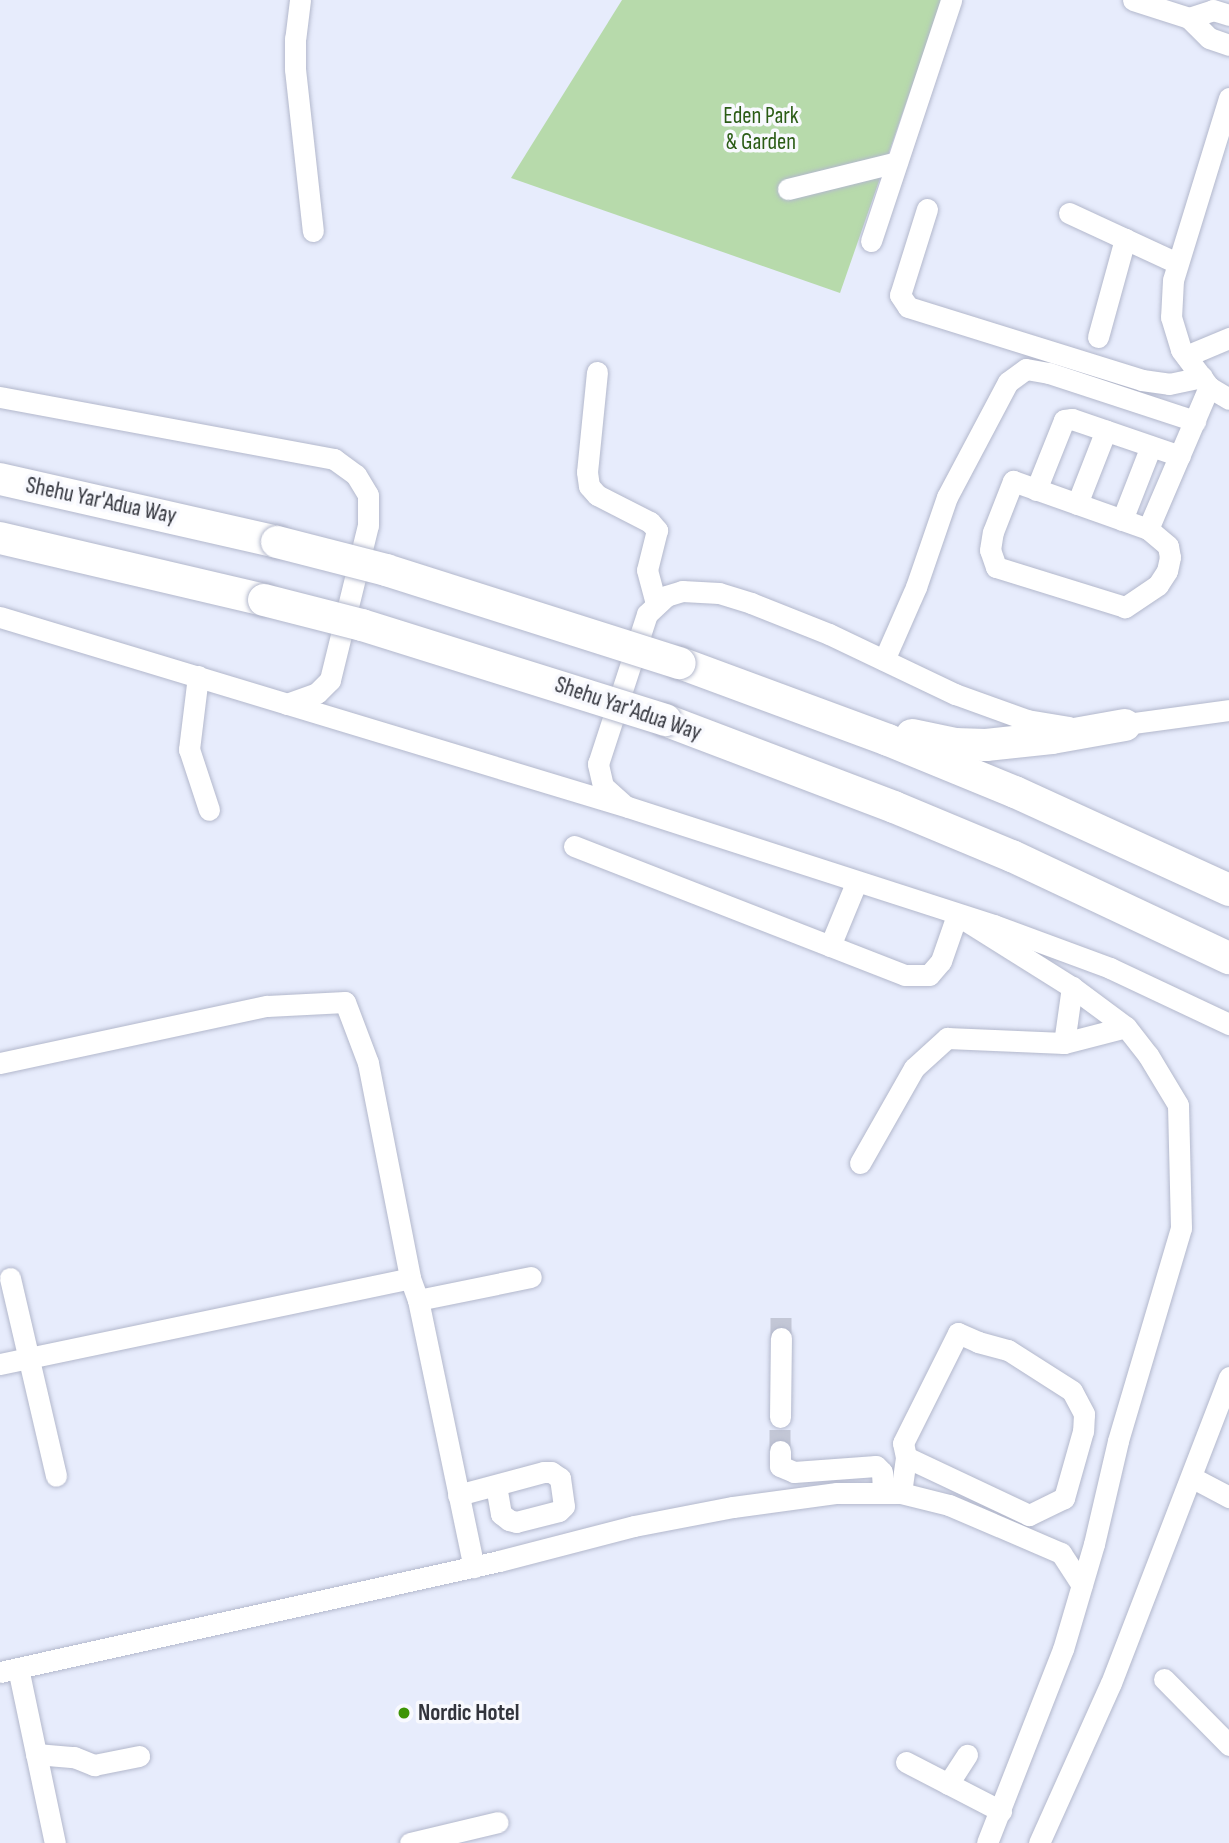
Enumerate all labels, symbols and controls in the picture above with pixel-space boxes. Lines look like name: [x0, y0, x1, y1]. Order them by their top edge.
park label: Eden Park & Garden: [723, 102, 799, 156]
street label: Shehu Yar'Adua Way: [23, 472, 179, 530]
street label: Shehu Yar'Adua Way: [551, 671, 705, 747]
place label: Nordic Hotel: [418, 1699, 519, 1727]
marker: Nordic Hotel: [396, 1705, 412, 1721]

